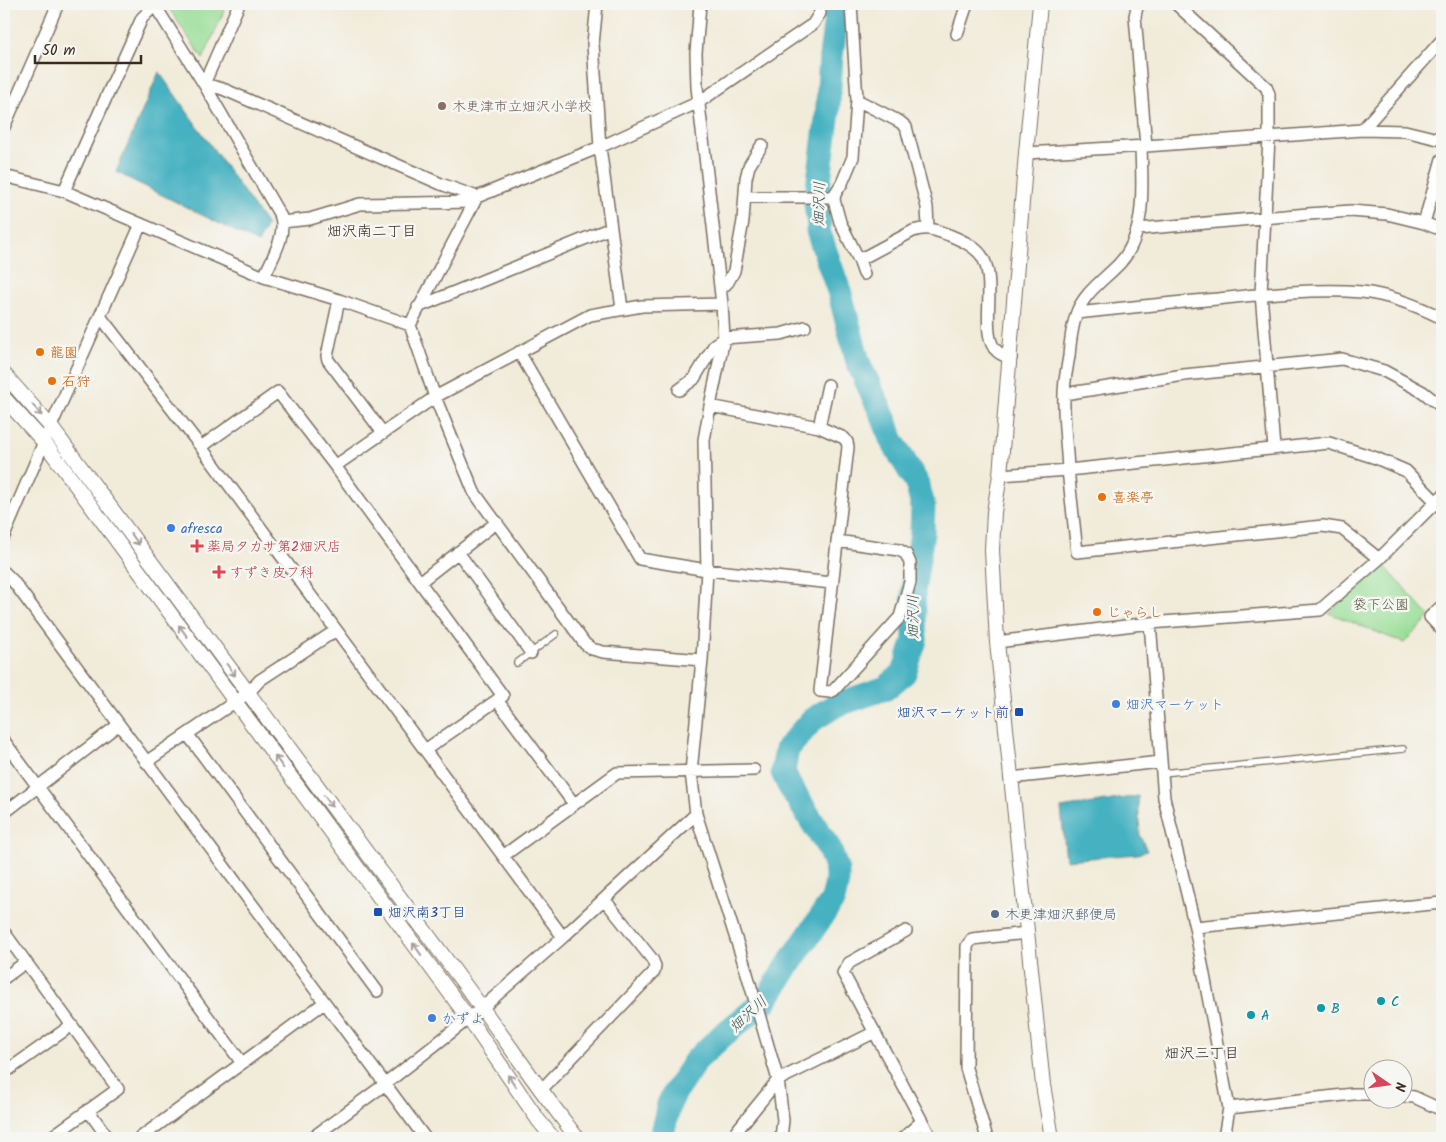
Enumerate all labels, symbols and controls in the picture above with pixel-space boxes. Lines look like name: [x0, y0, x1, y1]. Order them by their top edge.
scale bar: [35, 32, 141, 64]
text: 50 m: [42, 39, 76, 63]
place label: 木更津市立畑沢小学校: [452, 96, 592, 118]
marker: 木更津市立畑沢小学校: [436, 100, 448, 112]
water label: 畑沢川: [808, 181, 832, 227]
district label: 畑沢南二丁目: [327, 220, 417, 244]
place label: 龍園: [50, 342, 78, 364]
marker: 龍園: [34, 346, 46, 358]
place label: 石狩: [62, 371, 90, 393]
marker: 石狩: [46, 375, 58, 387]
one-way arrow: [31, 403, 42, 416]
place label: 喜楽亭: [1112, 487, 1154, 509]
marker: 喜楽亭: [1096, 491, 1108, 503]
place label: afresca: [181, 518, 223, 540]
marker: afresca: [165, 522, 177, 534]
one-way arrow: [129, 532, 140, 545]
place label: 薬局タカサ第2畑沢店: [207, 536, 341, 558]
marker: 薬局タカサ第2畑沢店: [191, 540, 203, 552]
place label: すずき皮フ科: [230, 562, 314, 584]
marker: すずき皮フ科: [212, 565, 226, 579]
water label: 畑沢川: [902, 594, 926, 640]
park label: 袋下公園: [1353, 594, 1409, 616]
place label: じゃらし: [1107, 602, 1163, 624]
marker: じゃらし: [1091, 606, 1103, 618]
one-way arrow: [178, 624, 188, 638]
one-way arrow: [226, 663, 236, 677]
place label: 畑沢マーケット: [1126, 694, 1224, 716]
marker: 畑沢マーケット: [1110, 698, 1122, 710]
place label: 畑沢マーケット前: [897, 702, 1009, 724]
marker: 畑沢マーケット前: [1013, 706, 1025, 718]
one-way arrow: [274, 755, 284, 769]
one-way arrow: [323, 794, 333, 808]
place label: 畑沢南3丁目: [388, 902, 466, 924]
place label: 木更津畑沢郵便局: [1005, 904, 1117, 926]
marker: 畑沢南3丁目: [372, 906, 384, 918]
marker: 木更津畑沢郵便局: [989, 908, 1001, 920]
one-way arrow: [412, 942, 422, 956]
water label: 畑沢川: [724, 991, 773, 1039]
place label: C: [1391, 991, 1399, 1013]
marker: C: [1375, 995, 1387, 1007]
place label: B: [1331, 998, 1340, 1020]
marker: B: [1315, 1002, 1327, 1014]
place label: A: [1261, 1005, 1270, 1027]
place label: かずよ: [442, 1008, 484, 1030]
marker: A: [1245, 1009, 1257, 1021]
marker: かずよ: [426, 1012, 438, 1024]
district label: 畑沢三丁目: [1164, 1042, 1240, 1066]
north arrow: [1364, 1060, 1414, 1110]
one-way arrow: [507, 1074, 517, 1088]
text: N: [1388, 1080, 1411, 1094]

